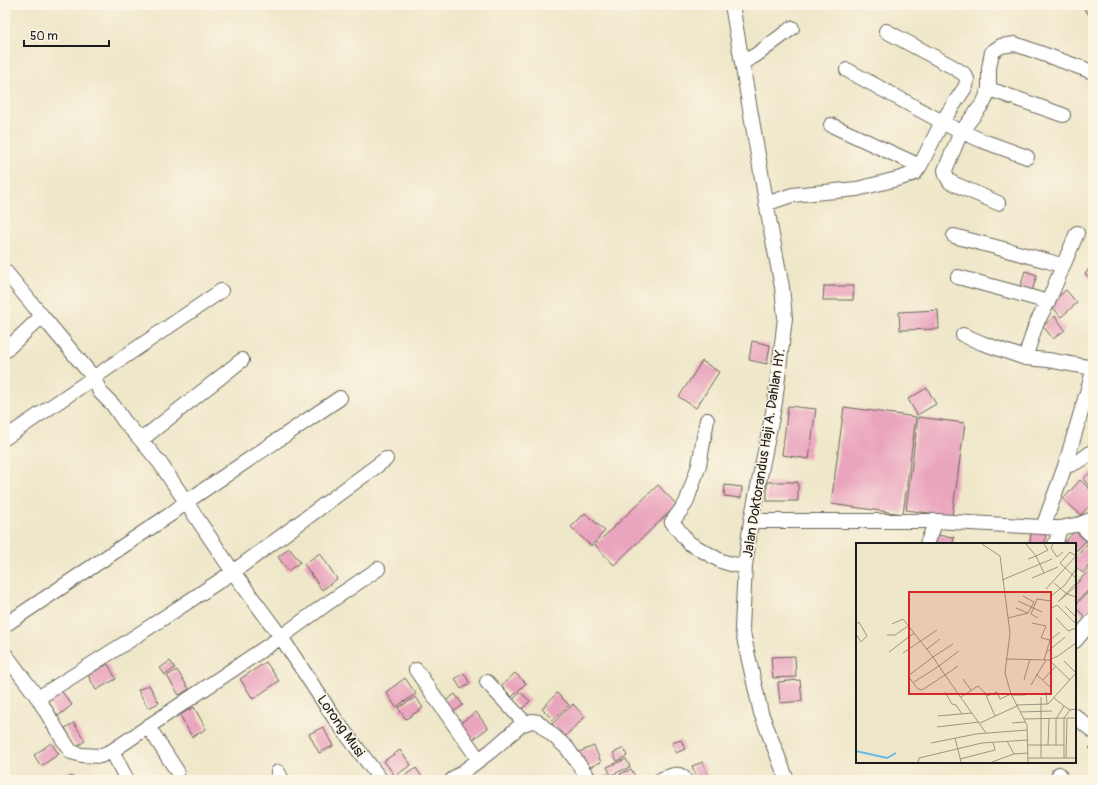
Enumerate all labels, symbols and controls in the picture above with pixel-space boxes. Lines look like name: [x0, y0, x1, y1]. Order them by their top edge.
scale bar: [24, 22, 109, 48]
text: 50 m: [30, 29, 58, 44]
street label: Jalan Doktorandus Haji A. Dahlan HY.: [739, 347, 789, 559]
inset map: [856, 543, 1076, 763]
street label: Lorong Musi: [314, 692, 369, 761]

